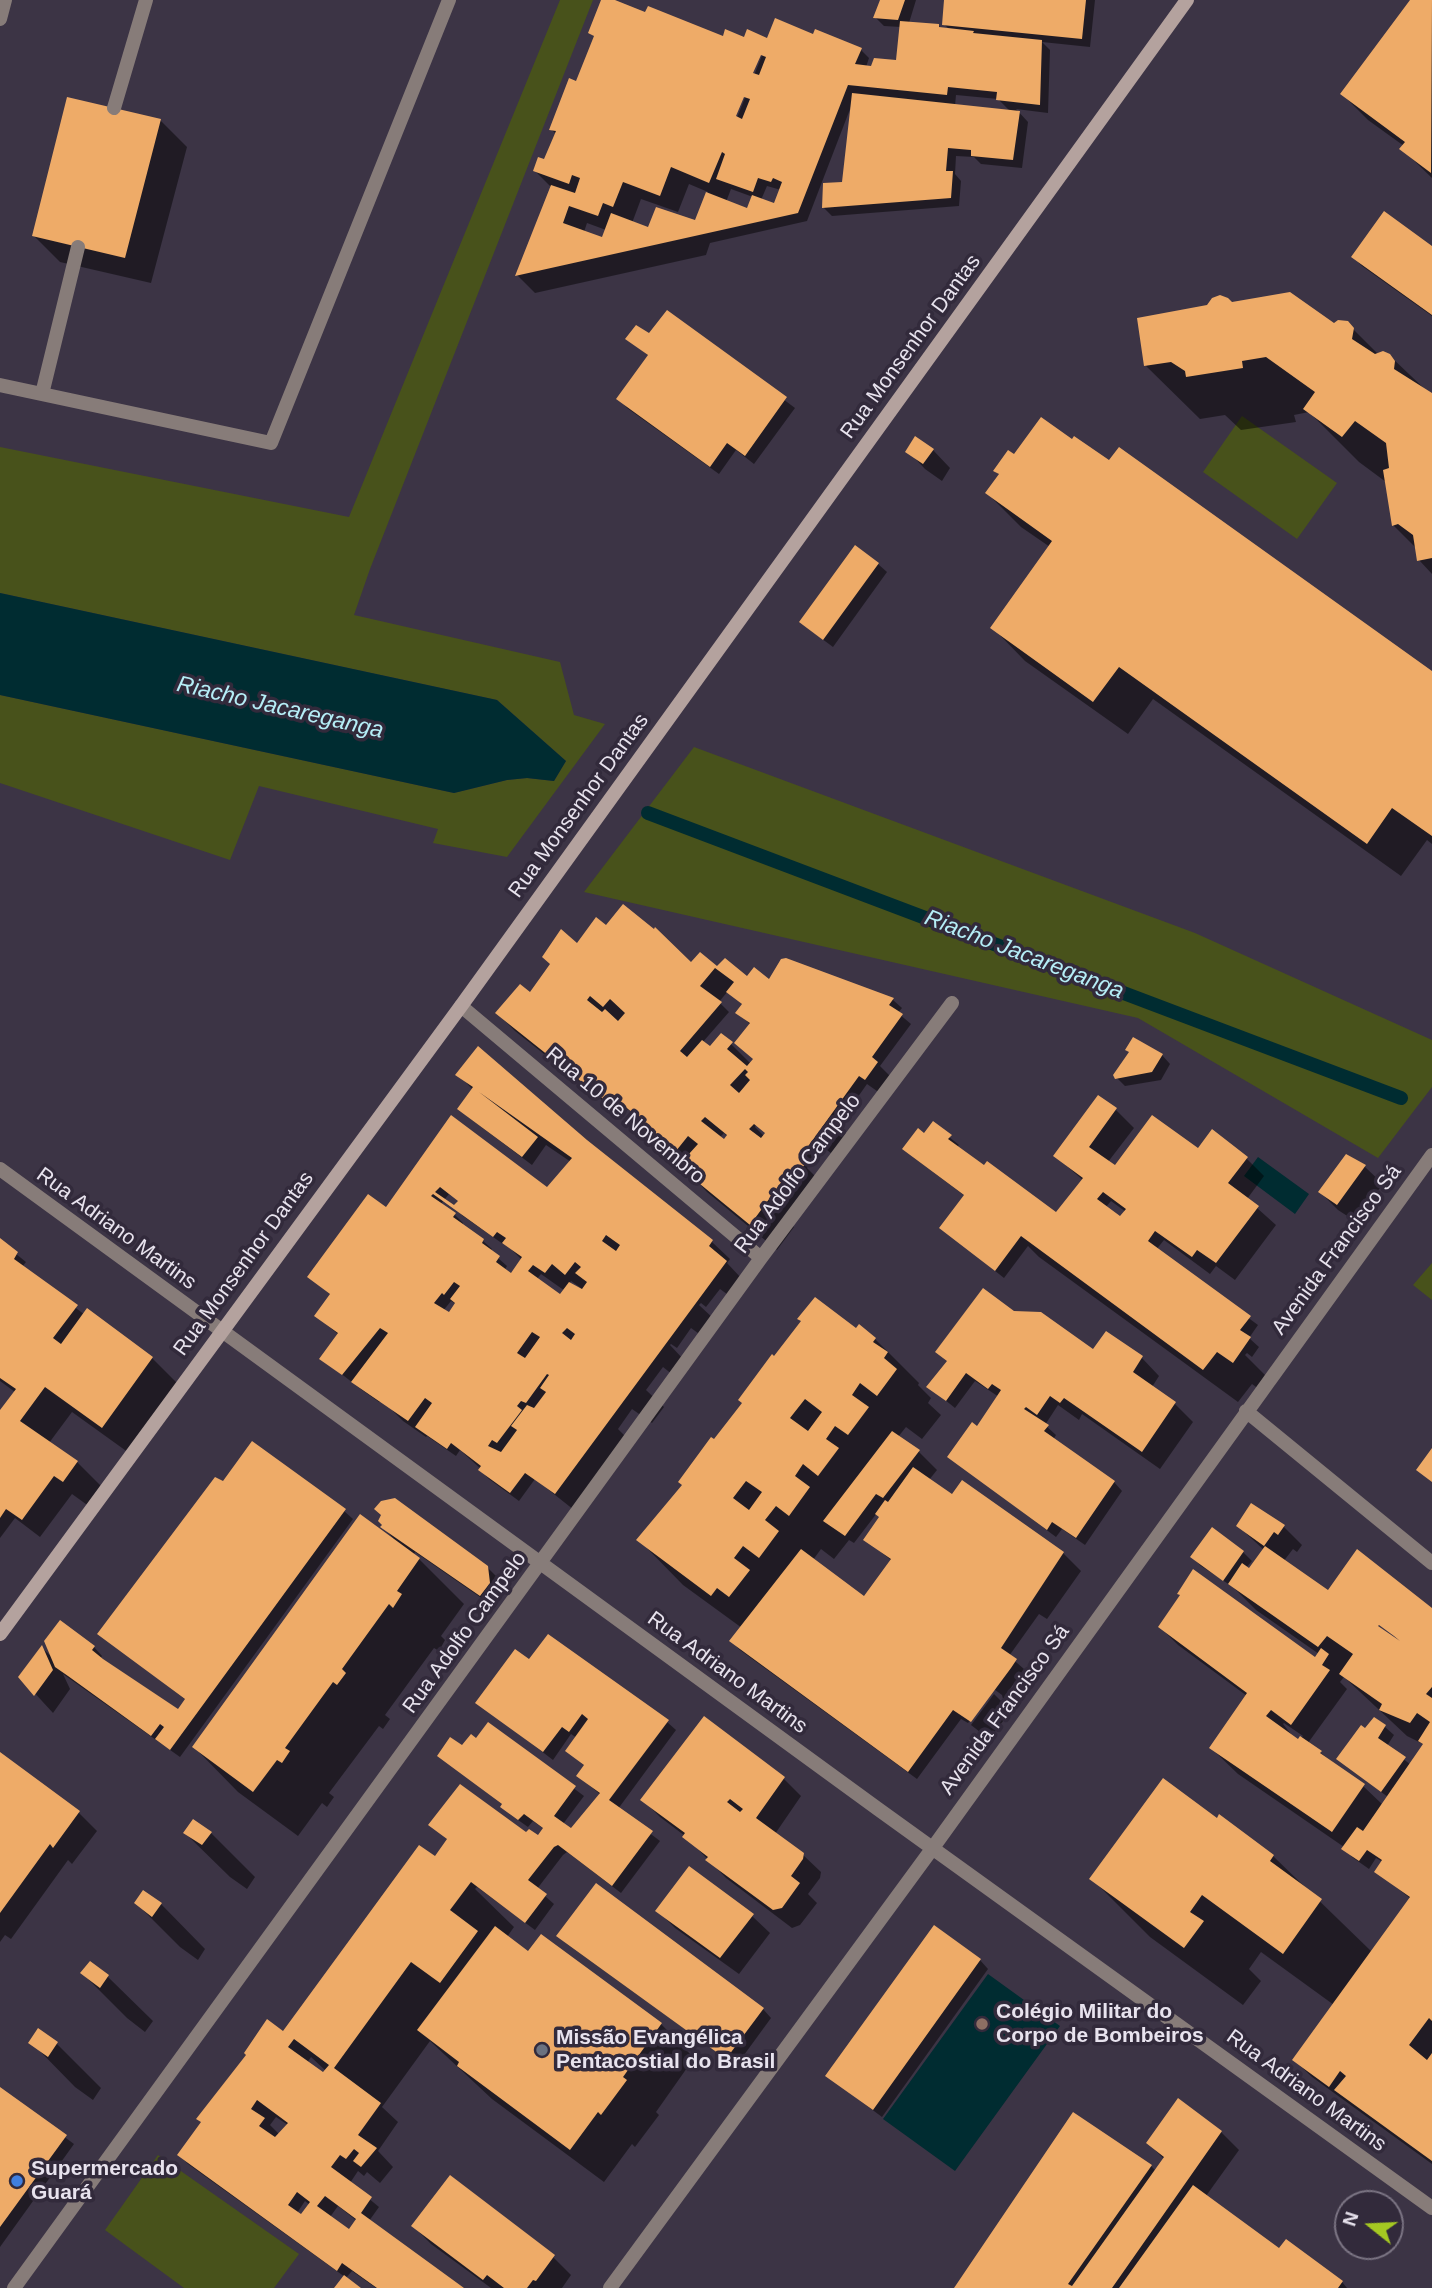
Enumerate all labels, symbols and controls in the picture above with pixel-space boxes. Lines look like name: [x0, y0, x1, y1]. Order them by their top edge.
street label: Rua Monsenhor Dantas: [836, 250, 986, 444]
water label: Riacho Jacareganga: [174, 671, 386, 745]
street label: Rua Monsenhor Dantas: [504, 709, 654, 903]
water label: Riacho Jacareganga: [921, 904, 1127, 1006]
street label: Rua 10 de Novembro: [540, 1042, 710, 1190]
street label: Rua Adolfo Campelo: [730, 1089, 866, 1259]
street label: Avenida Francisco Sá: [1267, 1160, 1407, 1340]
street label: Rua Adriano Martins: [31, 1163, 201, 1295]
street label: Rua Monsenhor Dantas: [169, 1167, 319, 1361]
street label: Rua Adolfo Campelo: [398, 1547, 532, 1719]
street label: Rua Adriano Martins: [642, 1607, 812, 1739]
street label: Avenida Francisco Sá: [935, 1620, 1075, 1800]
place label: Colégio Militar do Corpo de Bombeiros: [996, 1999, 1204, 2049]
marker: Colégio Militar do Corpo de Bombeiros: [974, 2016, 990, 2032]
place label: Missão Evangélica Pentacostial do Brasil: [556, 2025, 775, 2075]
street label: Rua Adriano Martins: [1221, 2025, 1391, 2157]
marker: Missão Evangélica Pentacostial do Brasil: [534, 2042, 550, 2058]
place label: Supermercado Guará: [31, 2156, 178, 2206]
marker: Supermercado Guará: [9, 2173, 25, 2189]
north arrow: [1334, 2190, 1404, 2260]
text: N: [1338, 2209, 1363, 2229]

